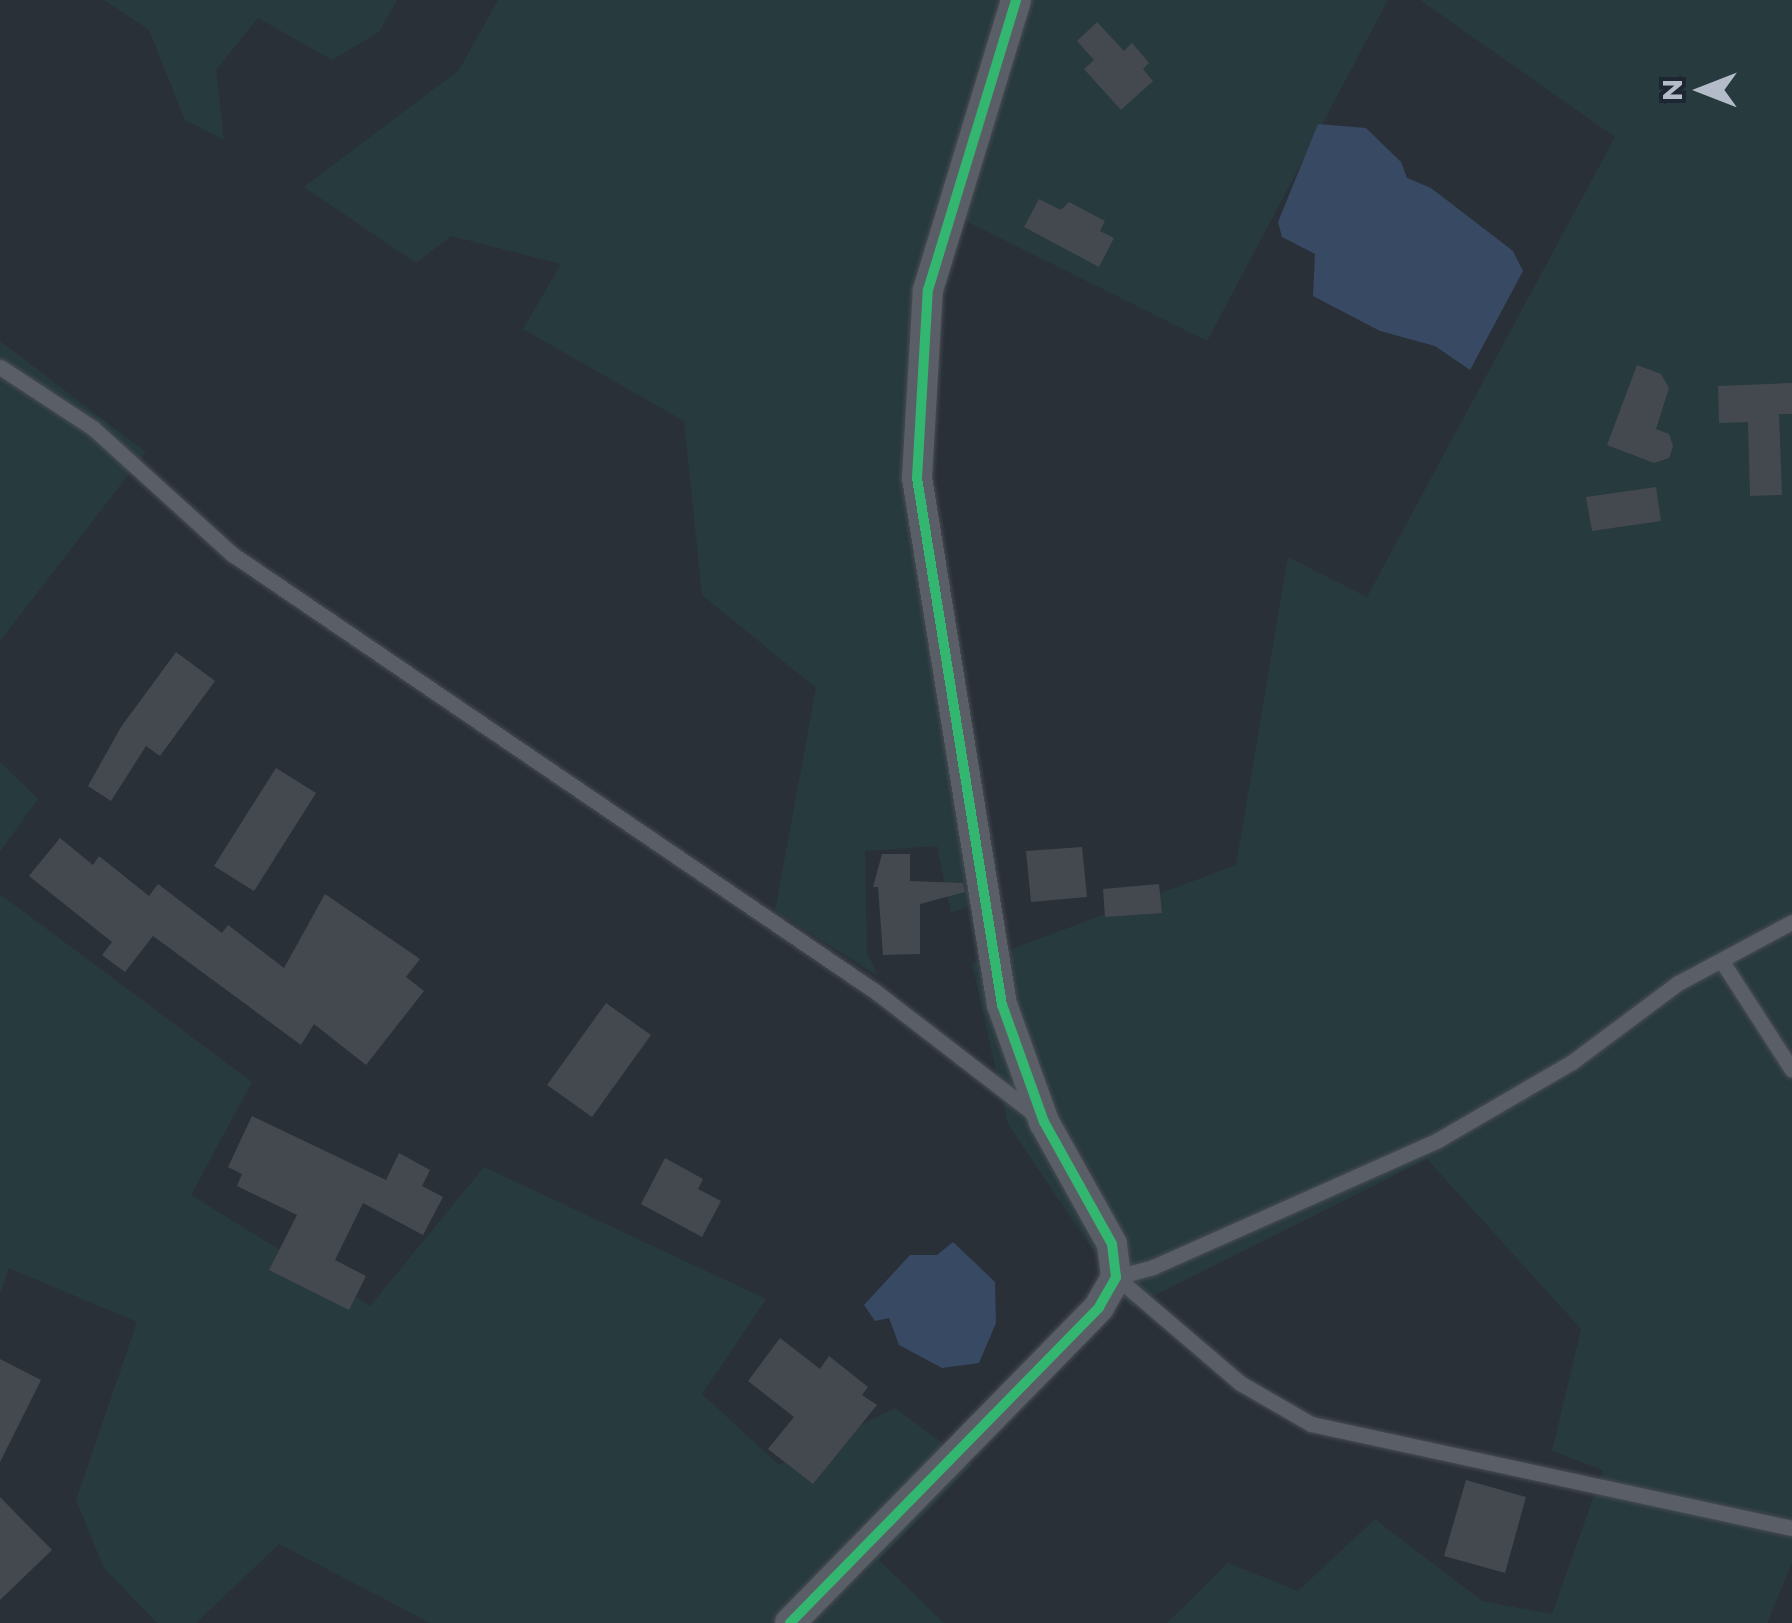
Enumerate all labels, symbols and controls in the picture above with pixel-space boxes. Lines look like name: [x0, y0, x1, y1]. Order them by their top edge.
north arrow: [1652, 40, 1752, 140]
text: N: [1655, 79, 1689, 101]

